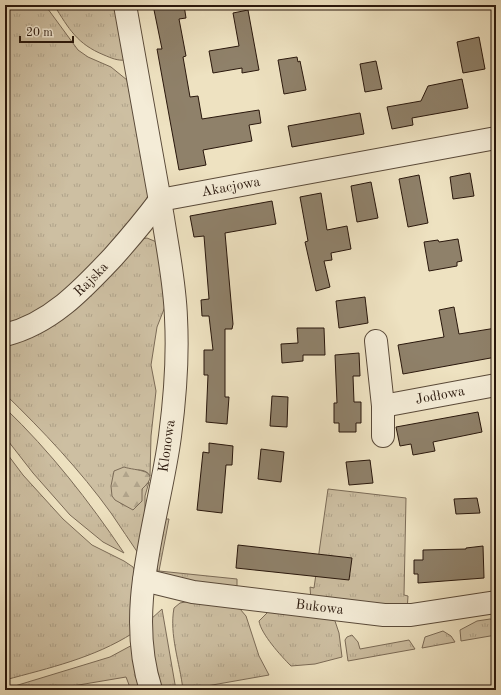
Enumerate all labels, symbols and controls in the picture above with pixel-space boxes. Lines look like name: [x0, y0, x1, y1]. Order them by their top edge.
scale bar: [20, 18, 73, 44]
text: 20 m: [26, 27, 53, 39]
street label: Akacjowa: [200, 175, 261, 199]
street label: Rajska: [72, 260, 111, 299]
street label: Jodłowa: [414, 384, 466, 407]
street label: Klonowa: [156, 419, 178, 473]
street label: Bukowa: [295, 597, 345, 617]

